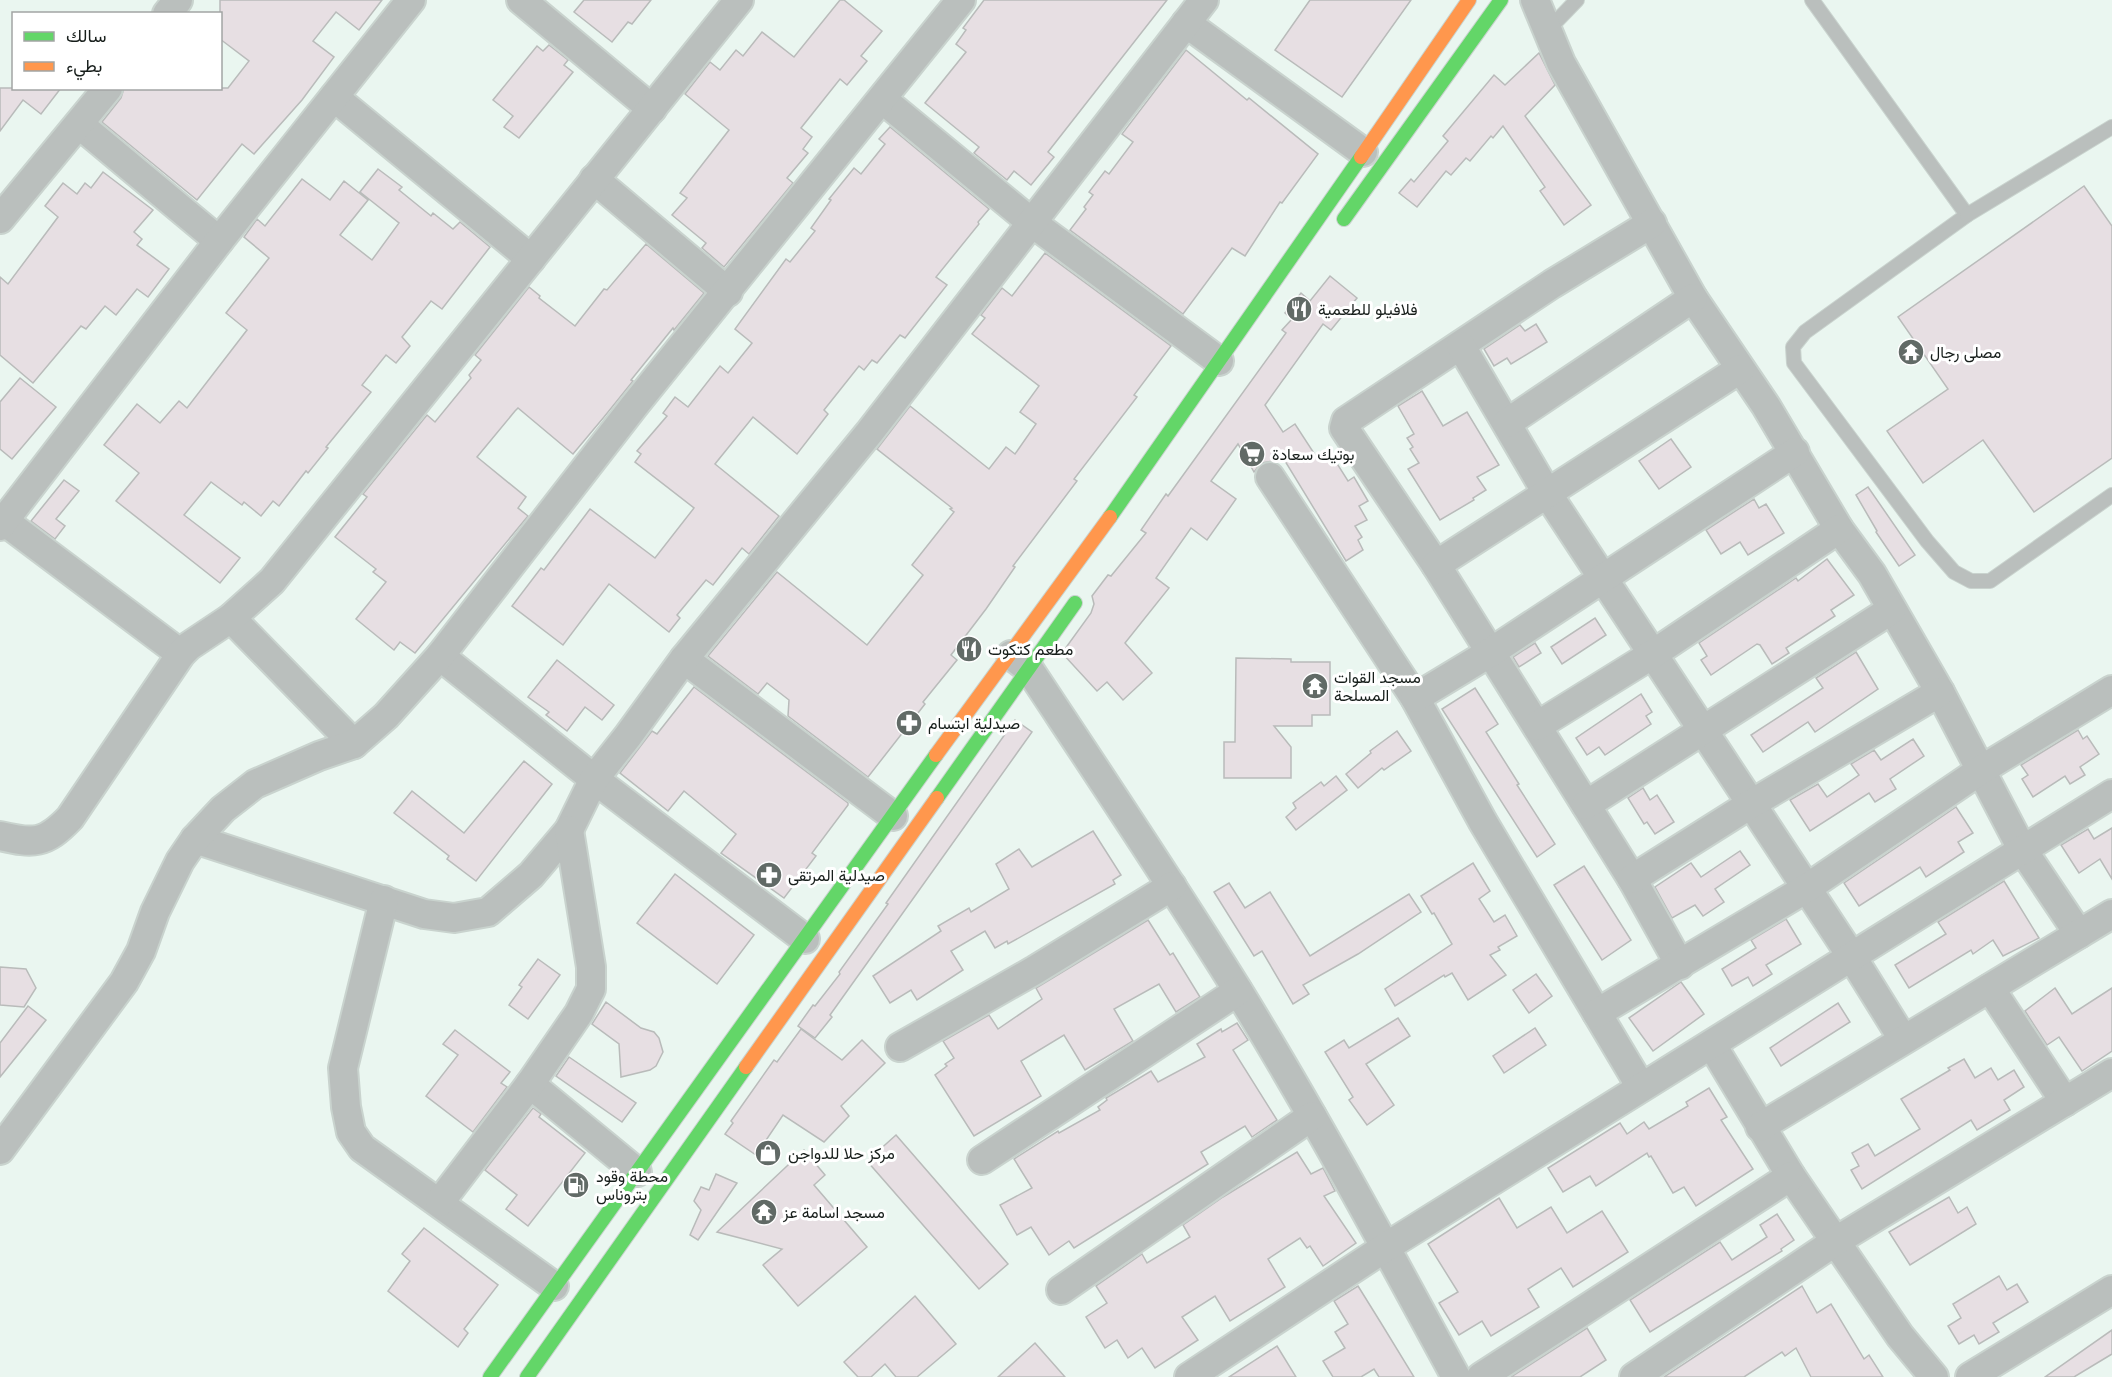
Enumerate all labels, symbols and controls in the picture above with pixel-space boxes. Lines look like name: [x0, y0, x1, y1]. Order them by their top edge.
legend: [12, 12, 222, 90]
text: سالك: [66, 24, 106, 47]
text: بطيء: [66, 54, 102, 81]
restaurant icon: فلافيلو للطعمية: [1284, 294, 1314, 324]
place label: فلافيلو للطعمية: [1318, 299, 1417, 320]
temple icon: مصلى رجال: [1896, 337, 1926, 367]
place label: مصلى رجال: [1930, 342, 2001, 363]
supermarket icon: بوتيك سعادة: [1237, 439, 1267, 469]
place label: بوتيك سعادة: [1272, 444, 1354, 465]
restaurant icon: مطعم كتكوت: [954, 634, 984, 664]
place label: مطعم كتكوت: [988, 639, 1073, 660]
place label: مسجد القوات المسلحة: [1334, 667, 1421, 705]
temple icon: مسجد القوات المسلحة: [1300, 671, 1330, 701]
pharmacy icon: صيدلية ابتسام: [894, 708, 924, 738]
place label: صيدلية ابتسام: [928, 713, 1020, 734]
pharmacy icon: صيدلية المرتقى: [754, 860, 784, 890]
place label: صيدلية المرتقى: [788, 865, 885, 886]
shop icon: مركز حلا للدواجن: [753, 1138, 783, 1168]
place label: مركز حلا للدواجن: [788, 1143, 895, 1164]
place label: محطة وقود بتروناس: [596, 1166, 668, 1205]
fuel station icon: محطة وقود بتروناس: [561, 1170, 591, 1200]
temple icon: مسجد اسامة عز: [749, 1197, 779, 1227]
place label: مسجد اسامة عز: [782, 1202, 885, 1223]

